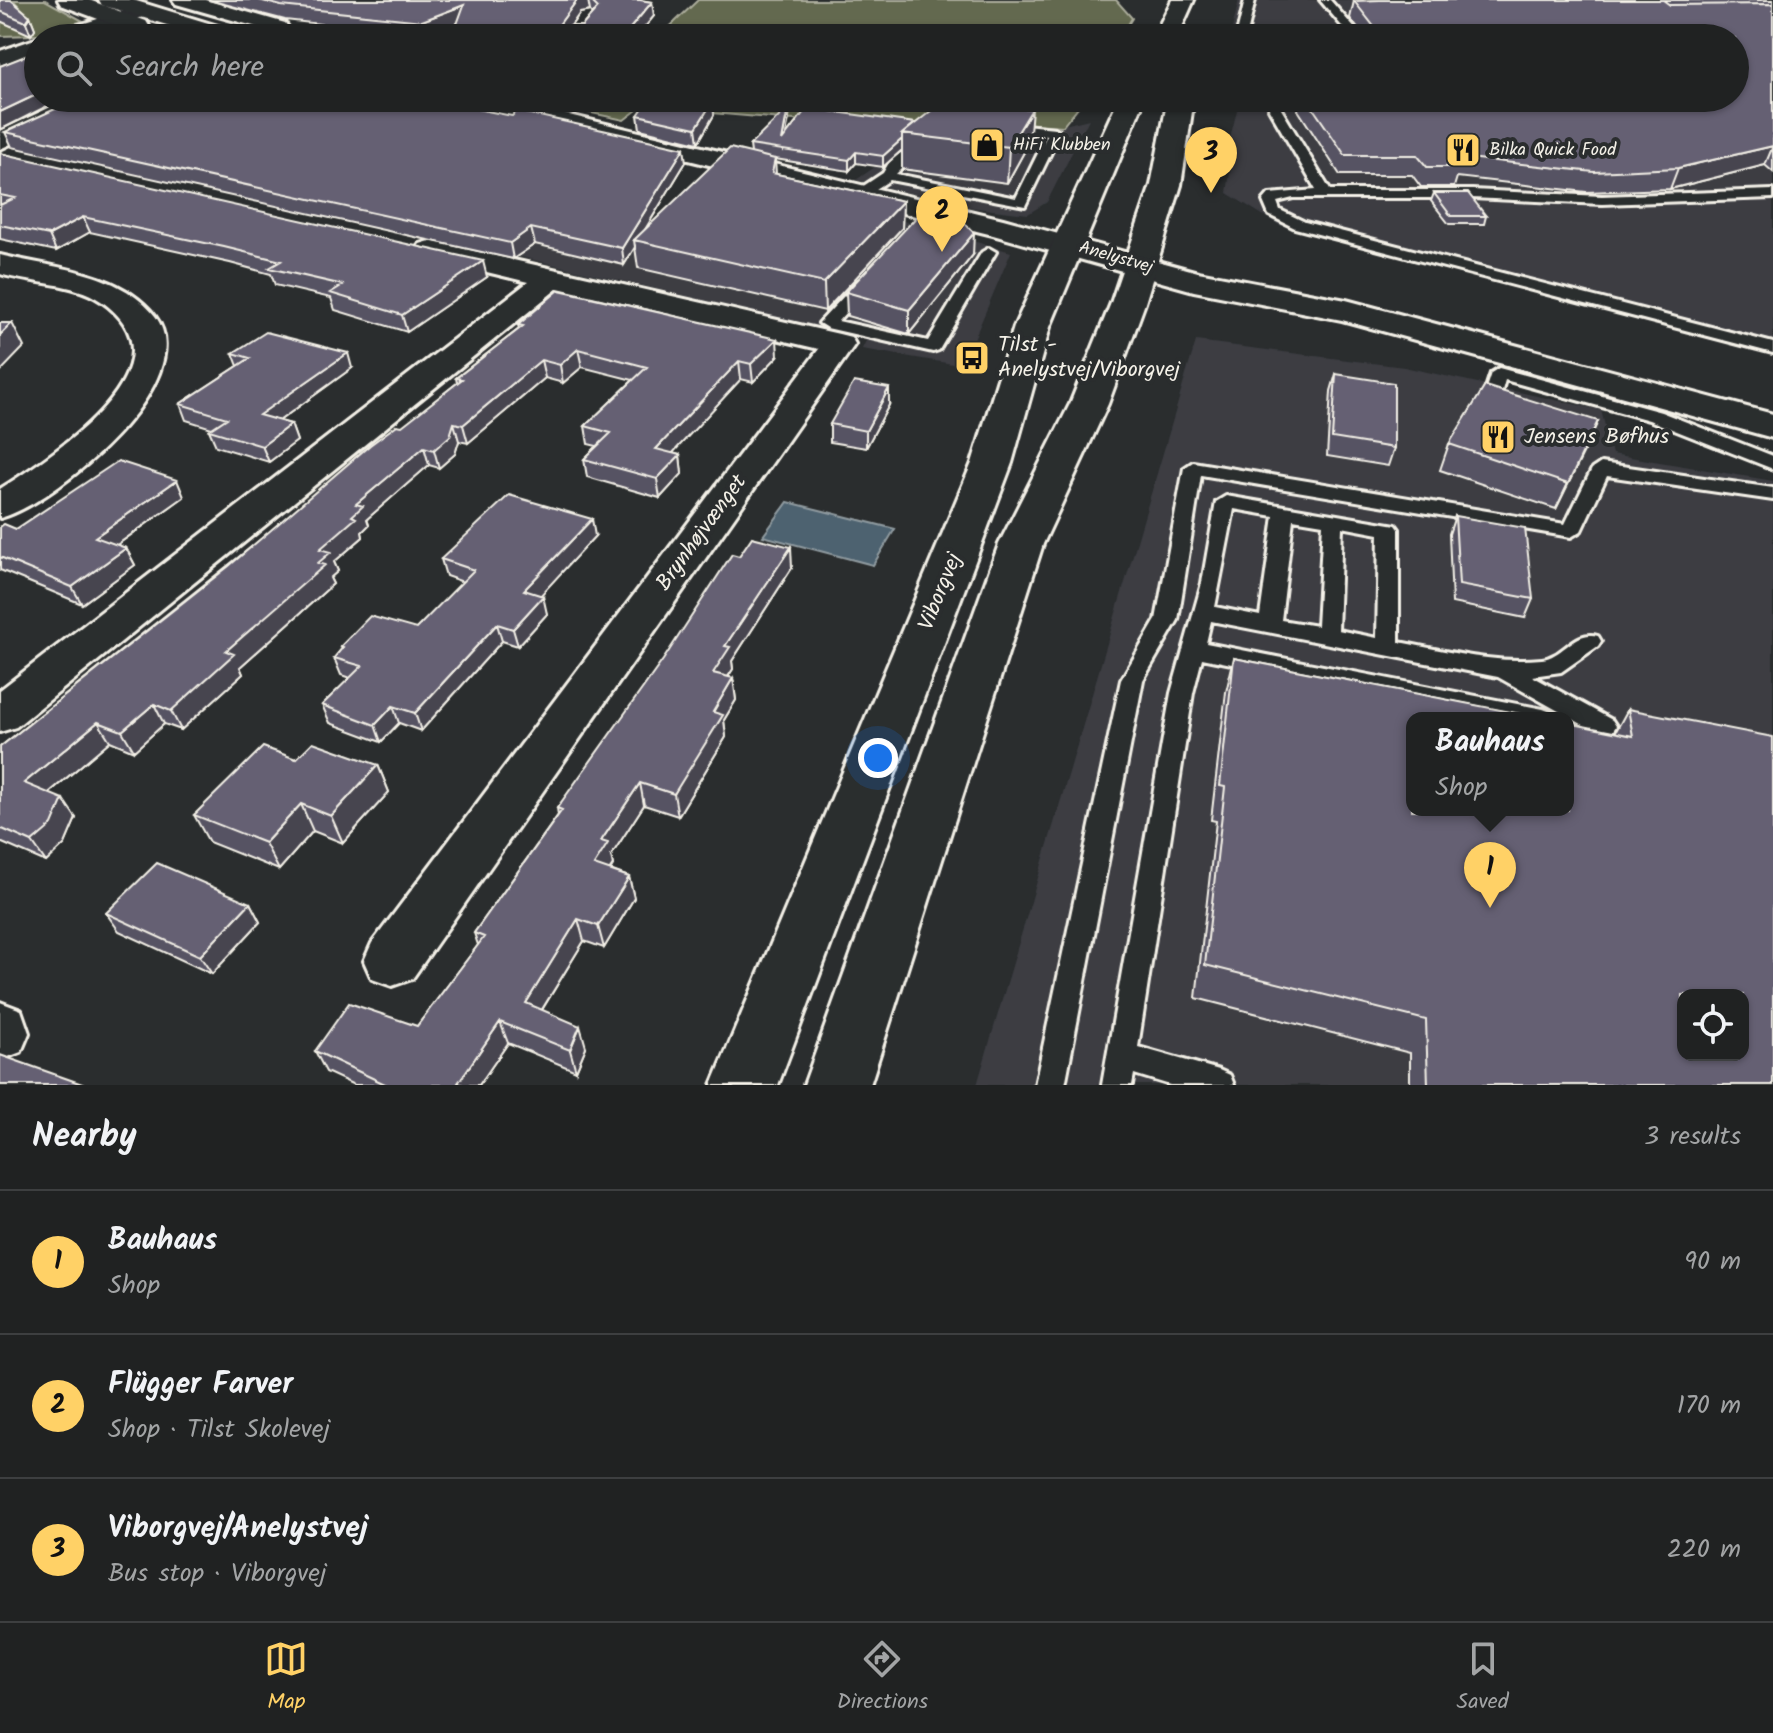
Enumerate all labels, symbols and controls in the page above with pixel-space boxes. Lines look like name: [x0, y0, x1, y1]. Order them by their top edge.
search box: [24, 24, 1749, 112]
text: Search here: [116, 44, 264, 92]
icon: search: [52, 46, 96, 90]
shop icon: HiFi Klubben: [968, 126, 1006, 164]
pin: 3: [1185, 127, 1237, 193]
place label: HiFi Klubben: [1013, 131, 1111, 160]
restaurant icon: Bilka Quick Food: [1444, 131, 1482, 169]
place label: Bilka Quick Food: [1489, 136, 1617, 165]
pin: 2: [916, 186, 968, 252]
street label: Anelystvej: [1075, 234, 1158, 283]
place label: Tilst - Anelystvej/Viborgvej: [998, 328, 1182, 388]
bus stop icon: Tilst - Anelystvej/Viborgvej: [953, 339, 991, 377]
restaurant icon: Jensens Bøfhus: [1479, 418, 1517, 456]
place label: Jensens Bøfhus: [1524, 420, 1670, 455]
street label: Brynhøjvænget: [648, 467, 757, 599]
street label: Viborgvej: [910, 547, 973, 636]
popup: [1406, 712, 1574, 816]
text: Bauhaus: [1435, 719, 1545, 767]
your location: [858, 738, 898, 778]
text: Shop: [1435, 767, 1487, 809]
pin: 1: [1464, 842, 1516, 908]
map controls: [1677, 989, 1749, 1061]
button: locate: [1677, 989, 1749, 1061]
text: Nearby: [32, 1110, 137, 1164]
text: 3 results: [1644, 1116, 1741, 1158]
text: Bauhaus: [108, 1217, 217, 1265]
text: 1: [54, 1241, 62, 1283]
text: 90 m: [1684, 1241, 1741, 1283]
text: Shop: [108, 1265, 160, 1307]
text: Flügger Farver: [108, 1361, 293, 1409]
text: 2: [50, 1385, 66, 1427]
text: 170 m: [1677, 1385, 1741, 1427]
text: Shop · Tilst Skolevej: [108, 1409, 330, 1451]
text: Viborgvej/Anelystvej: [108, 1505, 368, 1553]
text: 3: [51, 1529, 65, 1571]
text: 220 m: [1667, 1529, 1741, 1571]
text: Bus stop · Viborgvej: [108, 1553, 327, 1595]
tab: Map: [264, 1637, 308, 1720]
tab: Directions: [837, 1637, 928, 1720]
tab: Saved: [1457, 1637, 1509, 1720]

